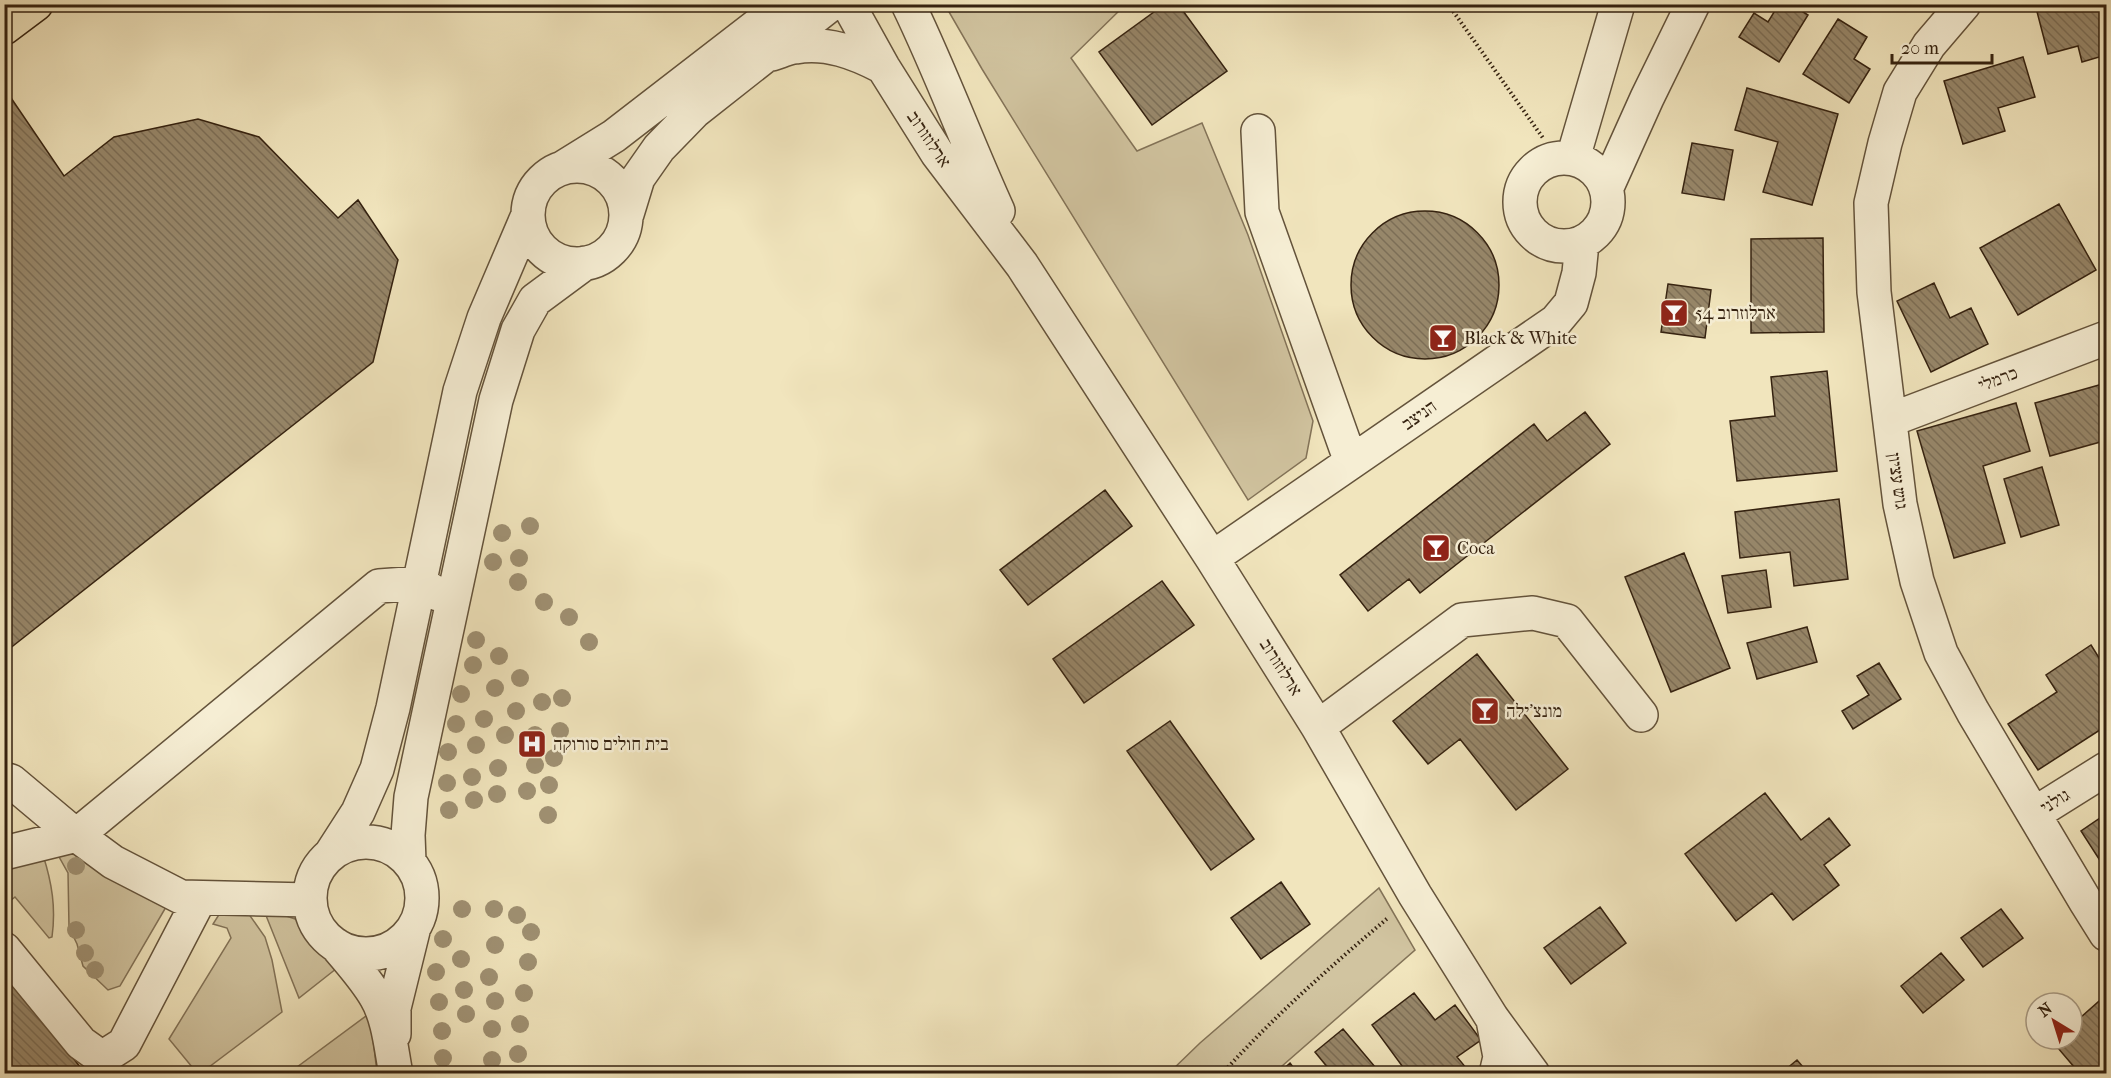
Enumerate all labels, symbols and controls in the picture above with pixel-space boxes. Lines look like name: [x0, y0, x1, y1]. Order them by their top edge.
scale bar: [1892, 27, 1992, 65]
text: 20 m: [1901, 38, 1939, 59]
street label: ארלוזורוב: [902, 107, 955, 171]
bar icon: ארלוזרוב 54: [1658, 297, 1690, 329]
place label: ארלוזרוב 54: [1695, 303, 1776, 324]
bar icon: Black & White: [1427, 322, 1459, 354]
place label: Black & White: [1464, 328, 1577, 349]
street label: כרמלי: [1976, 362, 2021, 397]
street label: הניצב: [1398, 396, 1441, 435]
street label: גוש עציון: [1883, 451, 1912, 511]
bar icon: Coca: [1420, 532, 1452, 564]
place label: Coca: [1457, 538, 1495, 559]
street label: ארלוזורוב: [1255, 635, 1306, 700]
bar icon: מונצ'ילה: [1469, 695, 1501, 727]
place label: מונצ'ילה: [1506, 701, 1562, 722]
hospital icon: בית חולים סורוקה: [516, 728, 548, 760]
place label: בית חולים סורוקה: [553, 734, 669, 755]
street label: גולני: [2037, 784, 2074, 818]
north arrow: [2024, 991, 2084, 1051]
text: N: [2034, 998, 2056, 1021]

